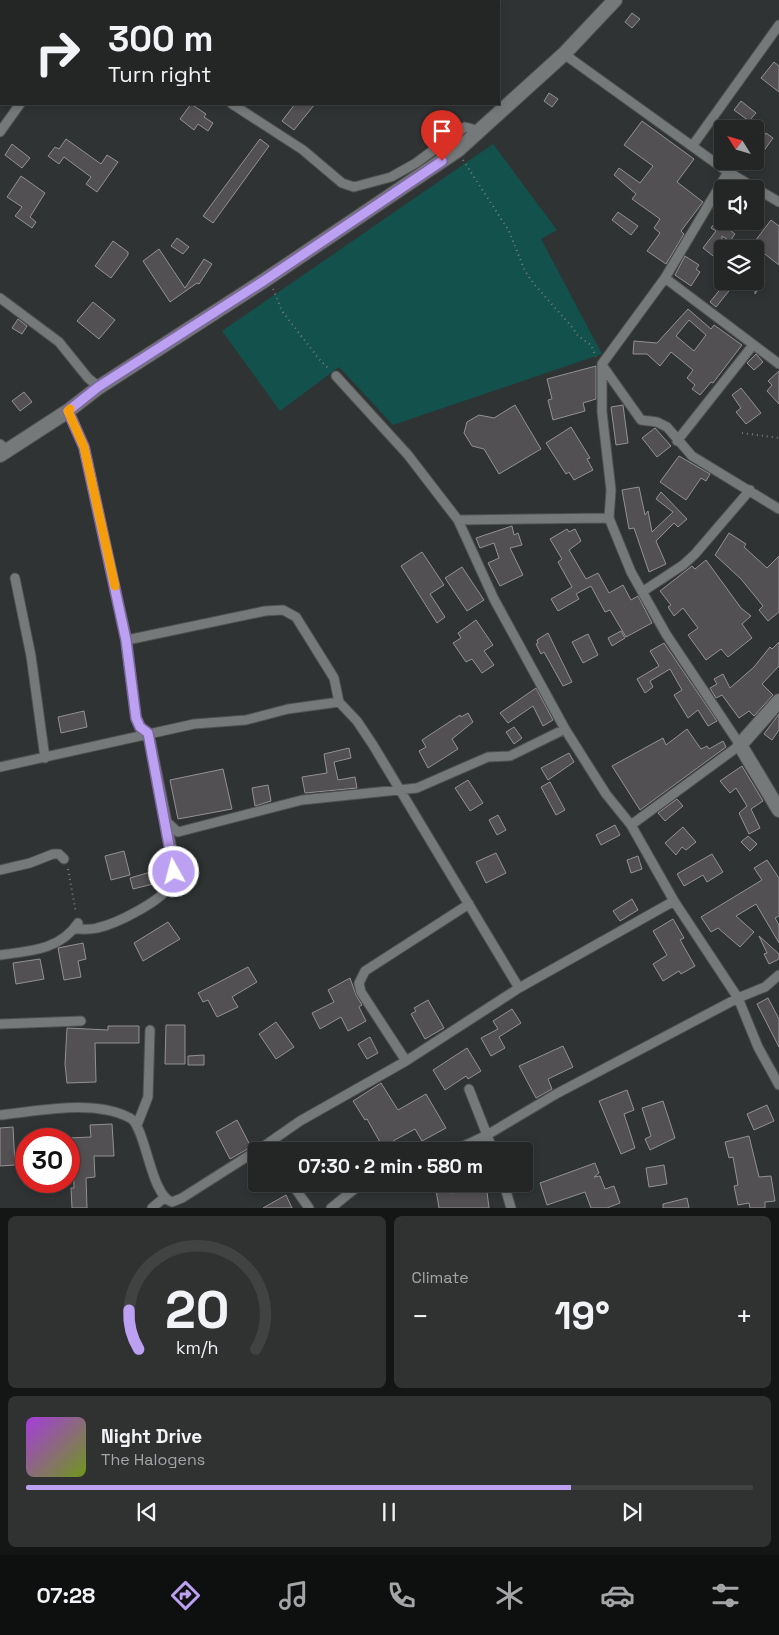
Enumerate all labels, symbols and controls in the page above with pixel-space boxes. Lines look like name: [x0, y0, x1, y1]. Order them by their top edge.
text: 300 m: [108, 17, 213, 61]
icon: right: [25, 20, 90, 85]
text: Turn right: [108, 60, 211, 88]
pin: [421, 110, 463, 161]
icon: arrive: [428, 117, 456, 145]
north arrow: [714, 120, 764, 170]
map controls: [714, 120, 764, 290]
button: sound: [714, 180, 764, 230]
button: layers: [714, 240, 764, 290]
position arrow: [147, 845, 199, 897]
speed limit sign: 30: [15, 1128, 80, 1193]
text: 07:30 · 2 min · 580 m: [298, 1154, 483, 1179]
text: Climate: [412, 1267, 469, 1288]
text: 20: [164, 1277, 229, 1343]
text: 19°: [554, 1292, 610, 1340]
text: −: [412, 1298, 429, 1334]
text: +: [736, 1298, 753, 1334]
text: km/h: [175, 1336, 218, 1359]
text: Night Drive: [101, 1424, 202, 1449]
text: The Halogens: [101, 1449, 205, 1470]
icon: previous: [133, 1498, 161, 1526]
icon: pause: [375, 1498, 403, 1526]
icon: next: [618, 1498, 646, 1526]
icon: directions: [168, 1578, 203, 1613]
icon: music: [276, 1578, 311, 1613]
icon: phone: [384, 1578, 419, 1613]
icon: climate: [492, 1578, 527, 1613]
icon: car: [600, 1578, 635, 1613]
icon: filters: [708, 1578, 743, 1613]
text: 07:28: [36, 1581, 95, 1609]

